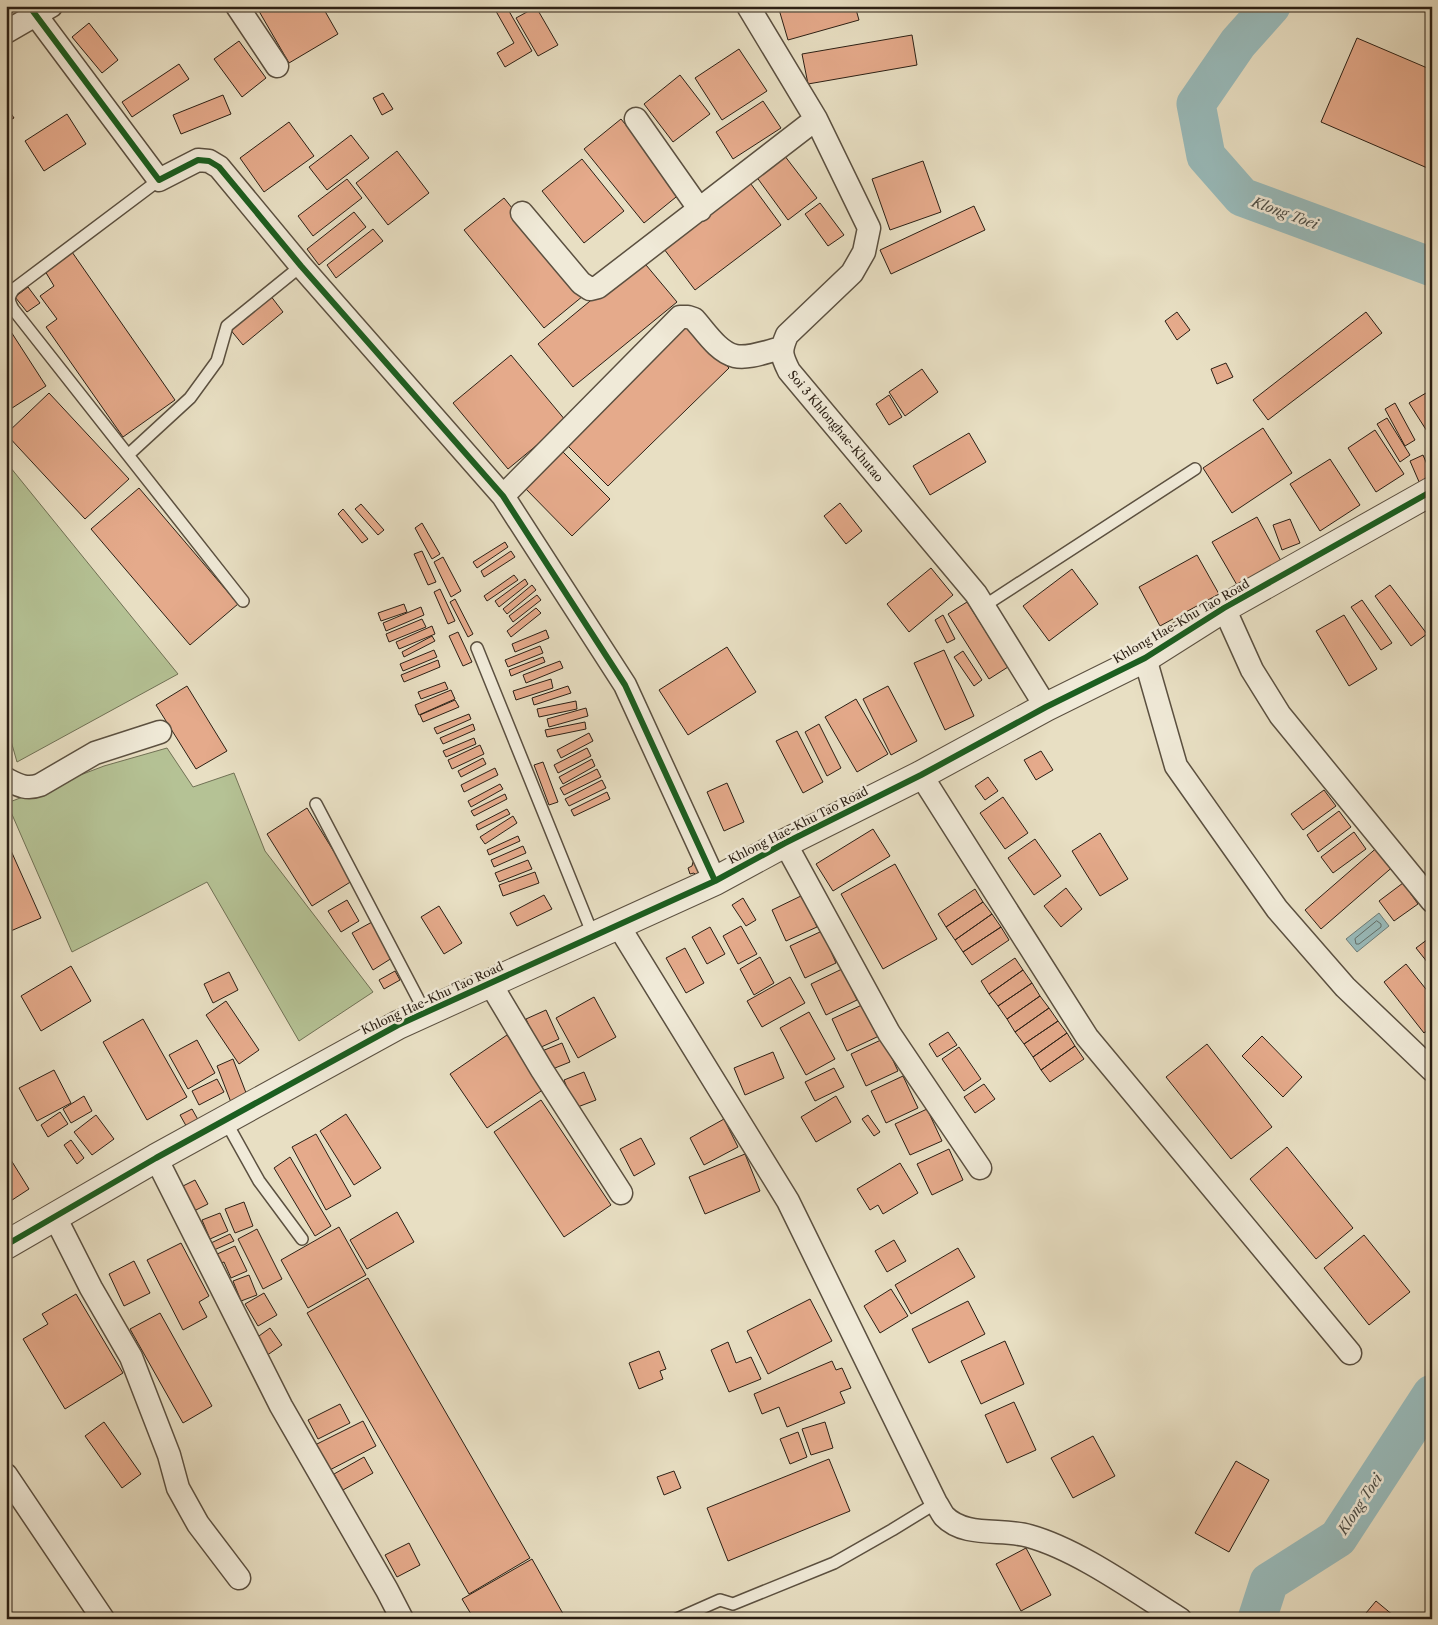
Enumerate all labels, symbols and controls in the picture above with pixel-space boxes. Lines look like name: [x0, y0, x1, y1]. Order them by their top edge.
water label: Klong Toei: [1249, 192, 1322, 234]
street label: Soi 3 Khlonghae-Khutao: [785, 367, 887, 485]
street label: Khlong Hae-Khu Tao Road: [1110, 575, 1252, 666]
street label: Khlong Hae-Khu Tao Road: [726, 783, 871, 867]
street label: Khlong Hae-Khu Tao Road: [359, 958, 506, 1038]
water label: Klong Toei: [1333, 1469, 1387, 1538]

